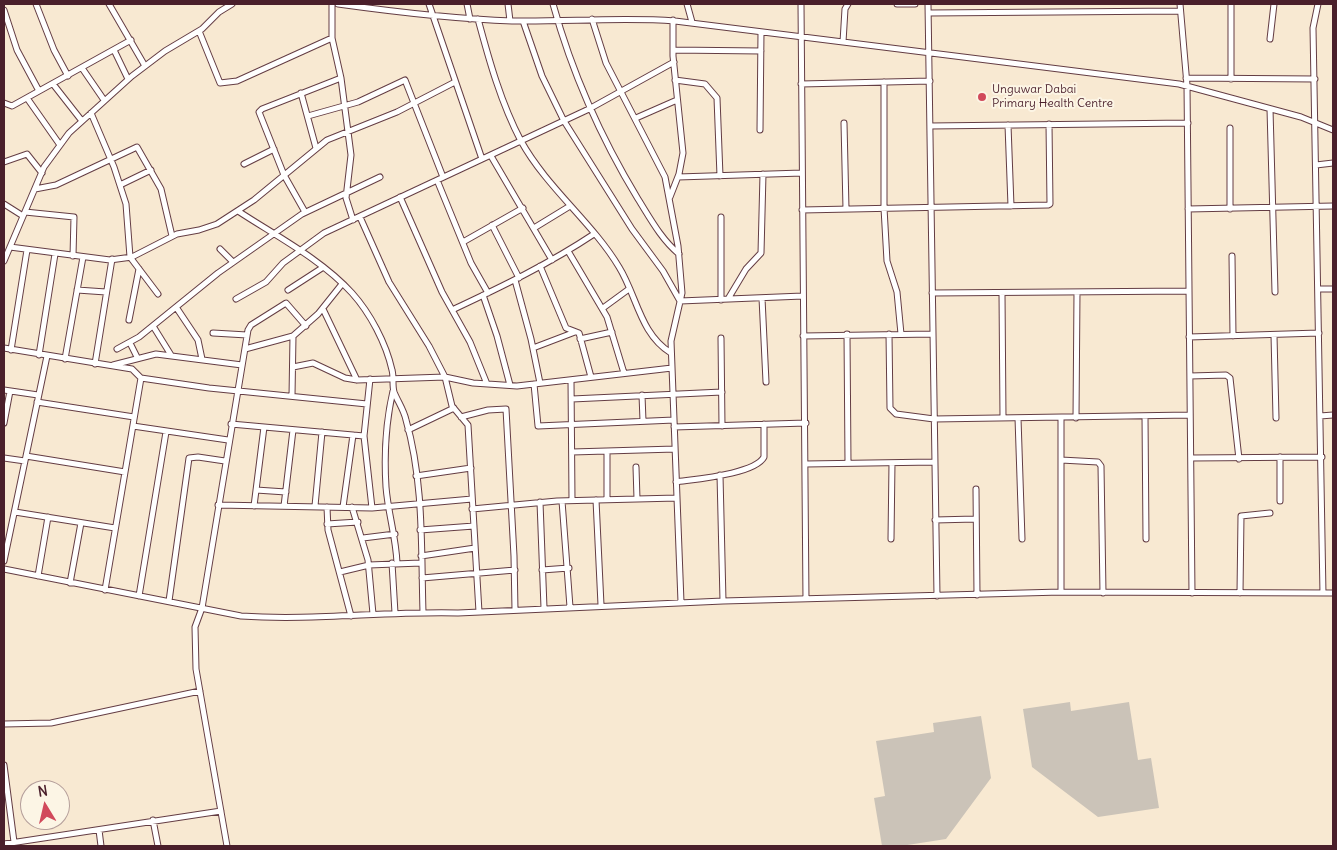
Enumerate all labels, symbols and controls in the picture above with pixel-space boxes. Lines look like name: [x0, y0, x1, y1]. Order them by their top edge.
place label: Unguwar Dabai Primary Health Centre: [992, 83, 1113, 111]
marker: Unguwar Dabai Primary Health Centre: [976, 91, 988, 103]
north arrow: [20, 780, 70, 830]
text: N: [37, 782, 49, 801]

